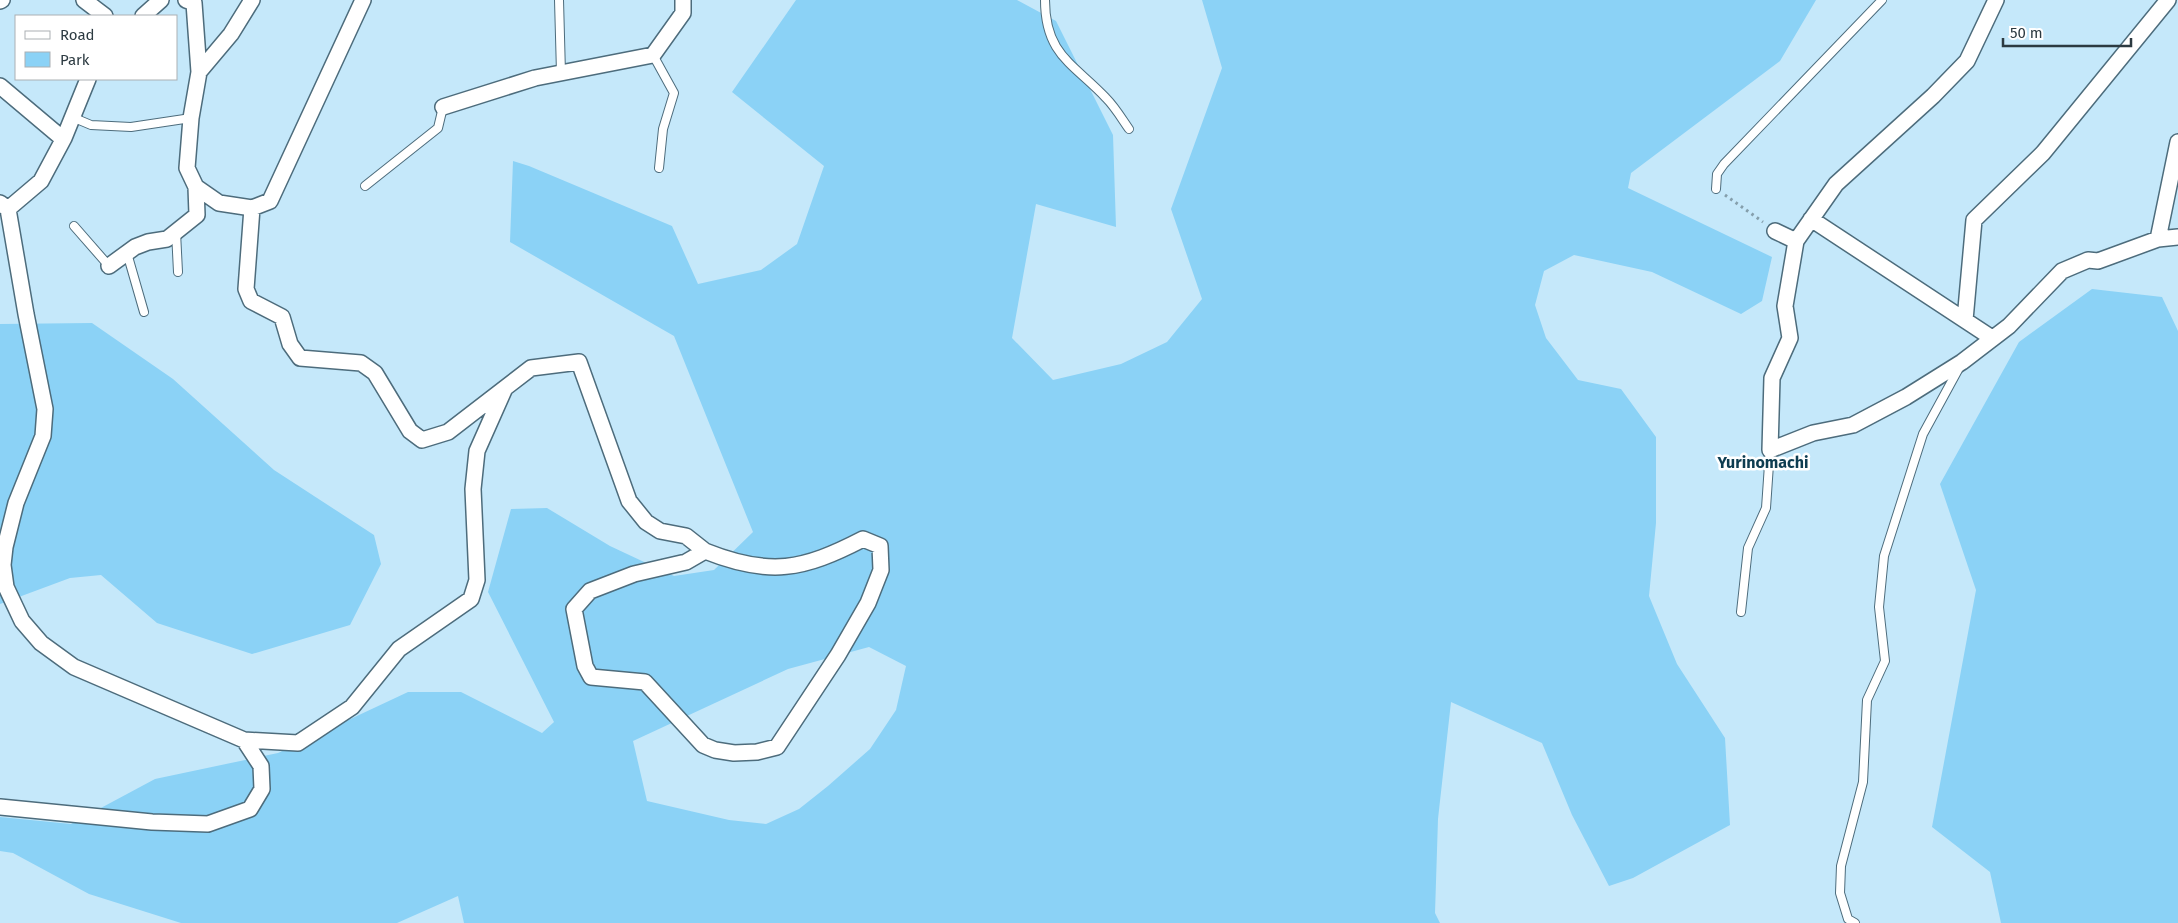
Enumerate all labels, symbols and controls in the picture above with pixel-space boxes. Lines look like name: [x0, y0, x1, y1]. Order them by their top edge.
legend: [15, 15, 178, 80]
scale bar: [2003, 15, 2130, 47]
text: 50 m: [2010, 24, 2043, 42]
text: Road: [60, 26, 95, 44]
text: Park: [60, 51, 90, 69]
district label: Yurinomachi: [1717, 453, 1808, 472]

